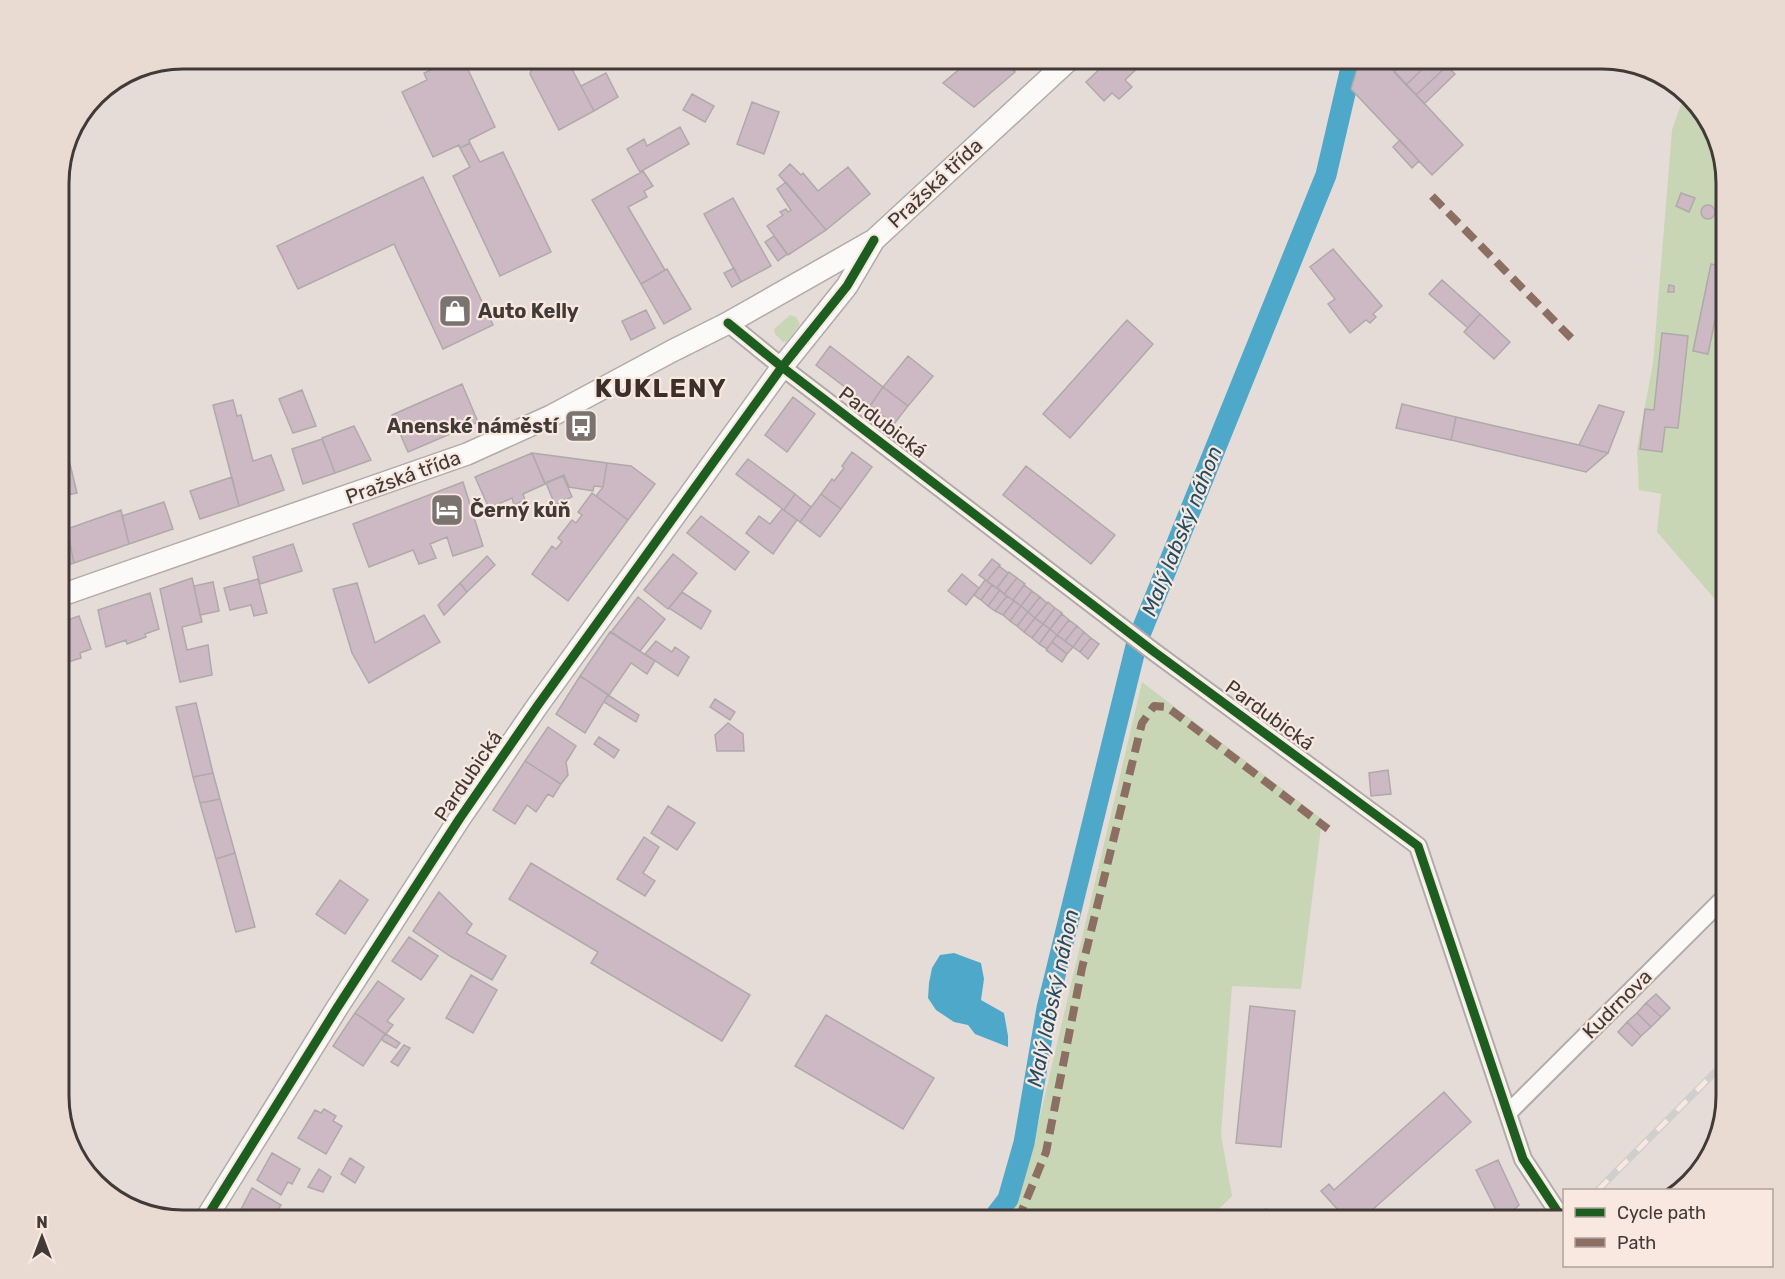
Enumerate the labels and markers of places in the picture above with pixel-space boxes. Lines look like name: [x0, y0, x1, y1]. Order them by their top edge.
shop icon: Auto Kelly: [437, 293, 473, 329]
place label: Auto Kelly: [478, 299, 579, 323]
bus stop icon: Anenské náměstí: [563, 408, 599, 444]
place label: Anenské náměstí: [387, 414, 559, 438]
hotel icon: Černý kůň: [429, 492, 465, 528]
place label: Černý kůň: [470, 498, 571, 522]

